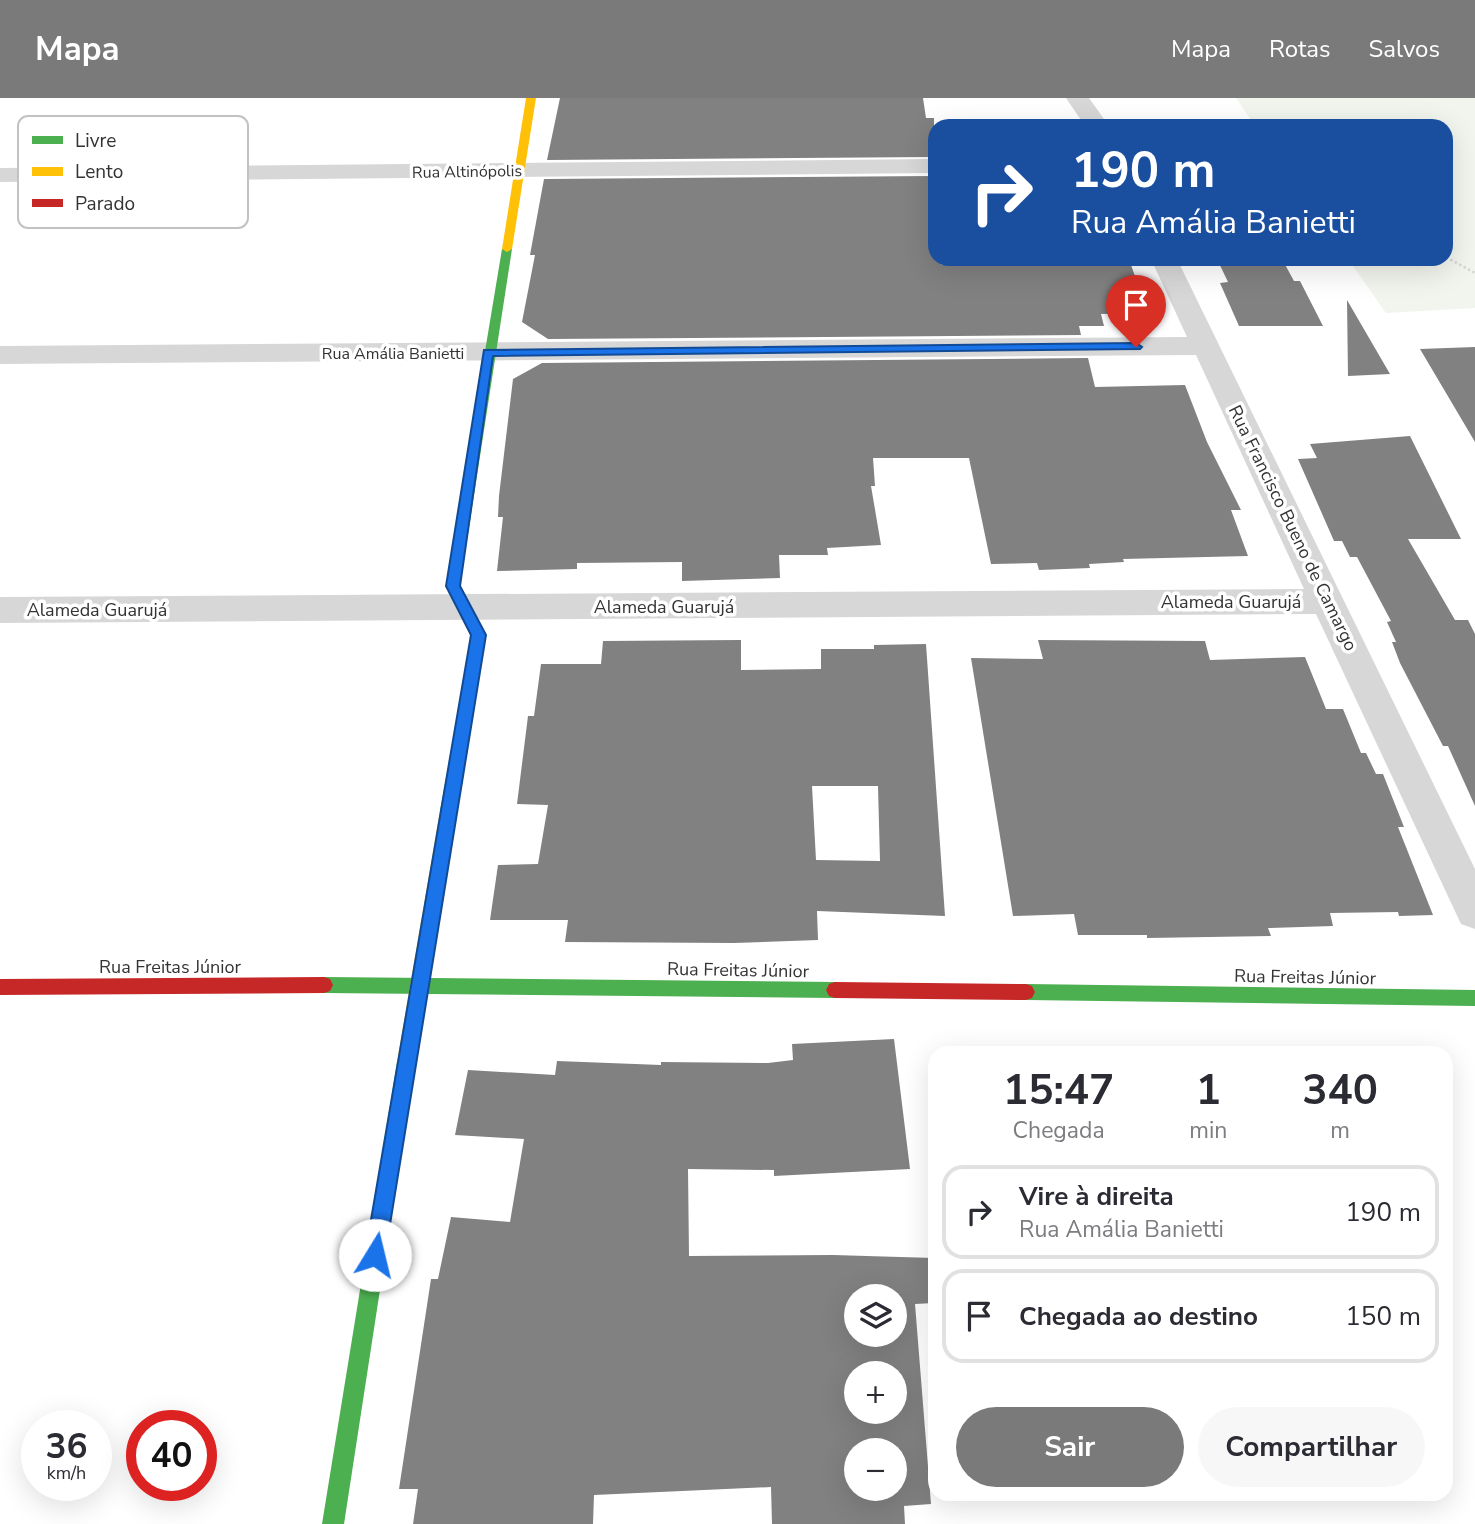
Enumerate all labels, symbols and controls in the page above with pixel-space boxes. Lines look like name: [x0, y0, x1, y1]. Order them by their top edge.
text: Mapa: [35, 27, 120, 72]
text: Mapa: [1171, 33, 1231, 65]
text: Rotas: [1269, 33, 1331, 65]
text: Salvos: [1369, 33, 1440, 65]
legend: [18, 116, 248, 228]
text: Livre: [75, 128, 116, 154]
text: 190 m: [1071, 137, 1215, 204]
icon: right: [956, 147, 1047, 238]
text: Lento: [75, 159, 123, 185]
street label: Rua Altinópolis: [412, 160, 522, 184]
text: Parado: [75, 191, 135, 217]
text: Rua Amália Banietti: [1071, 201, 1356, 244]
pin: [1106, 275, 1166, 347]
icon: arrive: [1117, 286, 1155, 324]
street label: Rua Amália Banietti: [322, 343, 464, 365]
street label: Rua Francisco Bueno de Camargo: [1223, 401, 1363, 655]
street label: Alameda Guarujá: [1161, 590, 1301, 614]
street label: Alameda Guarujá: [594, 595, 734, 619]
street label: Alameda Guarujá: [27, 598, 167, 622]
street label: Rua Freitas Júnior: [99, 955, 242, 979]
street label: Rua Freitas Júnior: [667, 957, 810, 983]
street label: Rua Freitas Júnior: [1234, 964, 1377, 990]
text: 15:47: [1003, 1062, 1114, 1119]
text: 1: [1196, 1062, 1221, 1119]
text: 340: [1302, 1062, 1378, 1119]
text: Chegada: [1013, 1115, 1105, 1146]
text: min: [1189, 1115, 1227, 1146]
text: m: [1330, 1115, 1350, 1146]
text: Vire à direita: [1019, 1179, 1174, 1214]
icon: right: [960, 1193, 998, 1231]
text: 190 m: [1345, 1195, 1421, 1230]
text: Rua Amália Banietti: [1019, 1214, 1224, 1245]
position arrow: [338, 1218, 412, 1292]
map controls: [844, 1284, 907, 1501]
button: layers: [844, 1284, 907, 1347]
icon: arrive: [960, 1297, 998, 1335]
text: Chegada ao destino: [1019, 1299, 1258, 1334]
text: 150 m: [1345, 1299, 1421, 1334]
button: +: [844, 1361, 907, 1424]
button: Sair: [956, 1407, 1184, 1487]
button: Compartilhar: [1198, 1407, 1425, 1487]
speed limit sign: 40: [126, 1410, 217, 1501]
text: 36: [45, 1423, 88, 1470]
button: −: [844, 1438, 907, 1501]
text: km/h: [47, 1461, 86, 1485]

